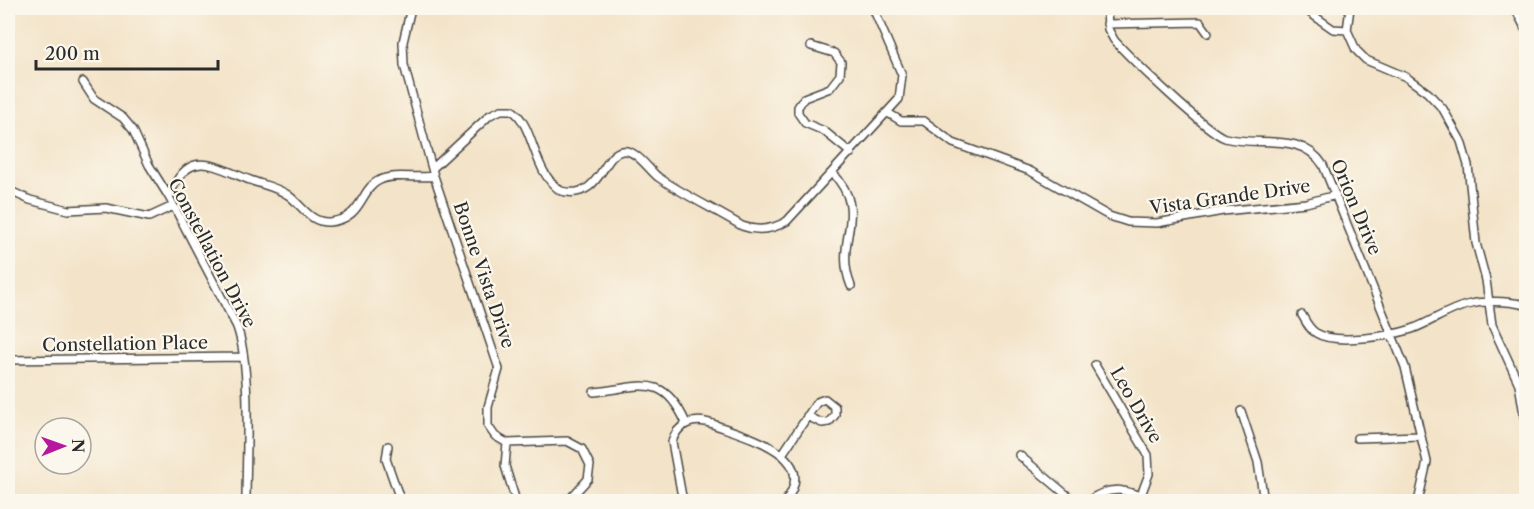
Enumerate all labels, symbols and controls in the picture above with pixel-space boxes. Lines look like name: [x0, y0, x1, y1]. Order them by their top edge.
scale bar: [36, 33, 218, 71]
text: 200 m: [45, 43, 100, 65]
street label: Orion Drive: [1326, 156, 1386, 258]
street label: Constellation Drive: [163, 174, 261, 332]
street label: Vista Grande Drive: [1147, 175, 1312, 219]
street label: Bonne Vista Drive: [449, 199, 519, 351]
street label: Constellation Place: [42, 332, 208, 356]
street label: Leo Drive: [1105, 363, 1167, 447]
north arrow: [33, 416, 93, 476]
text: N: [68, 439, 88, 453]

